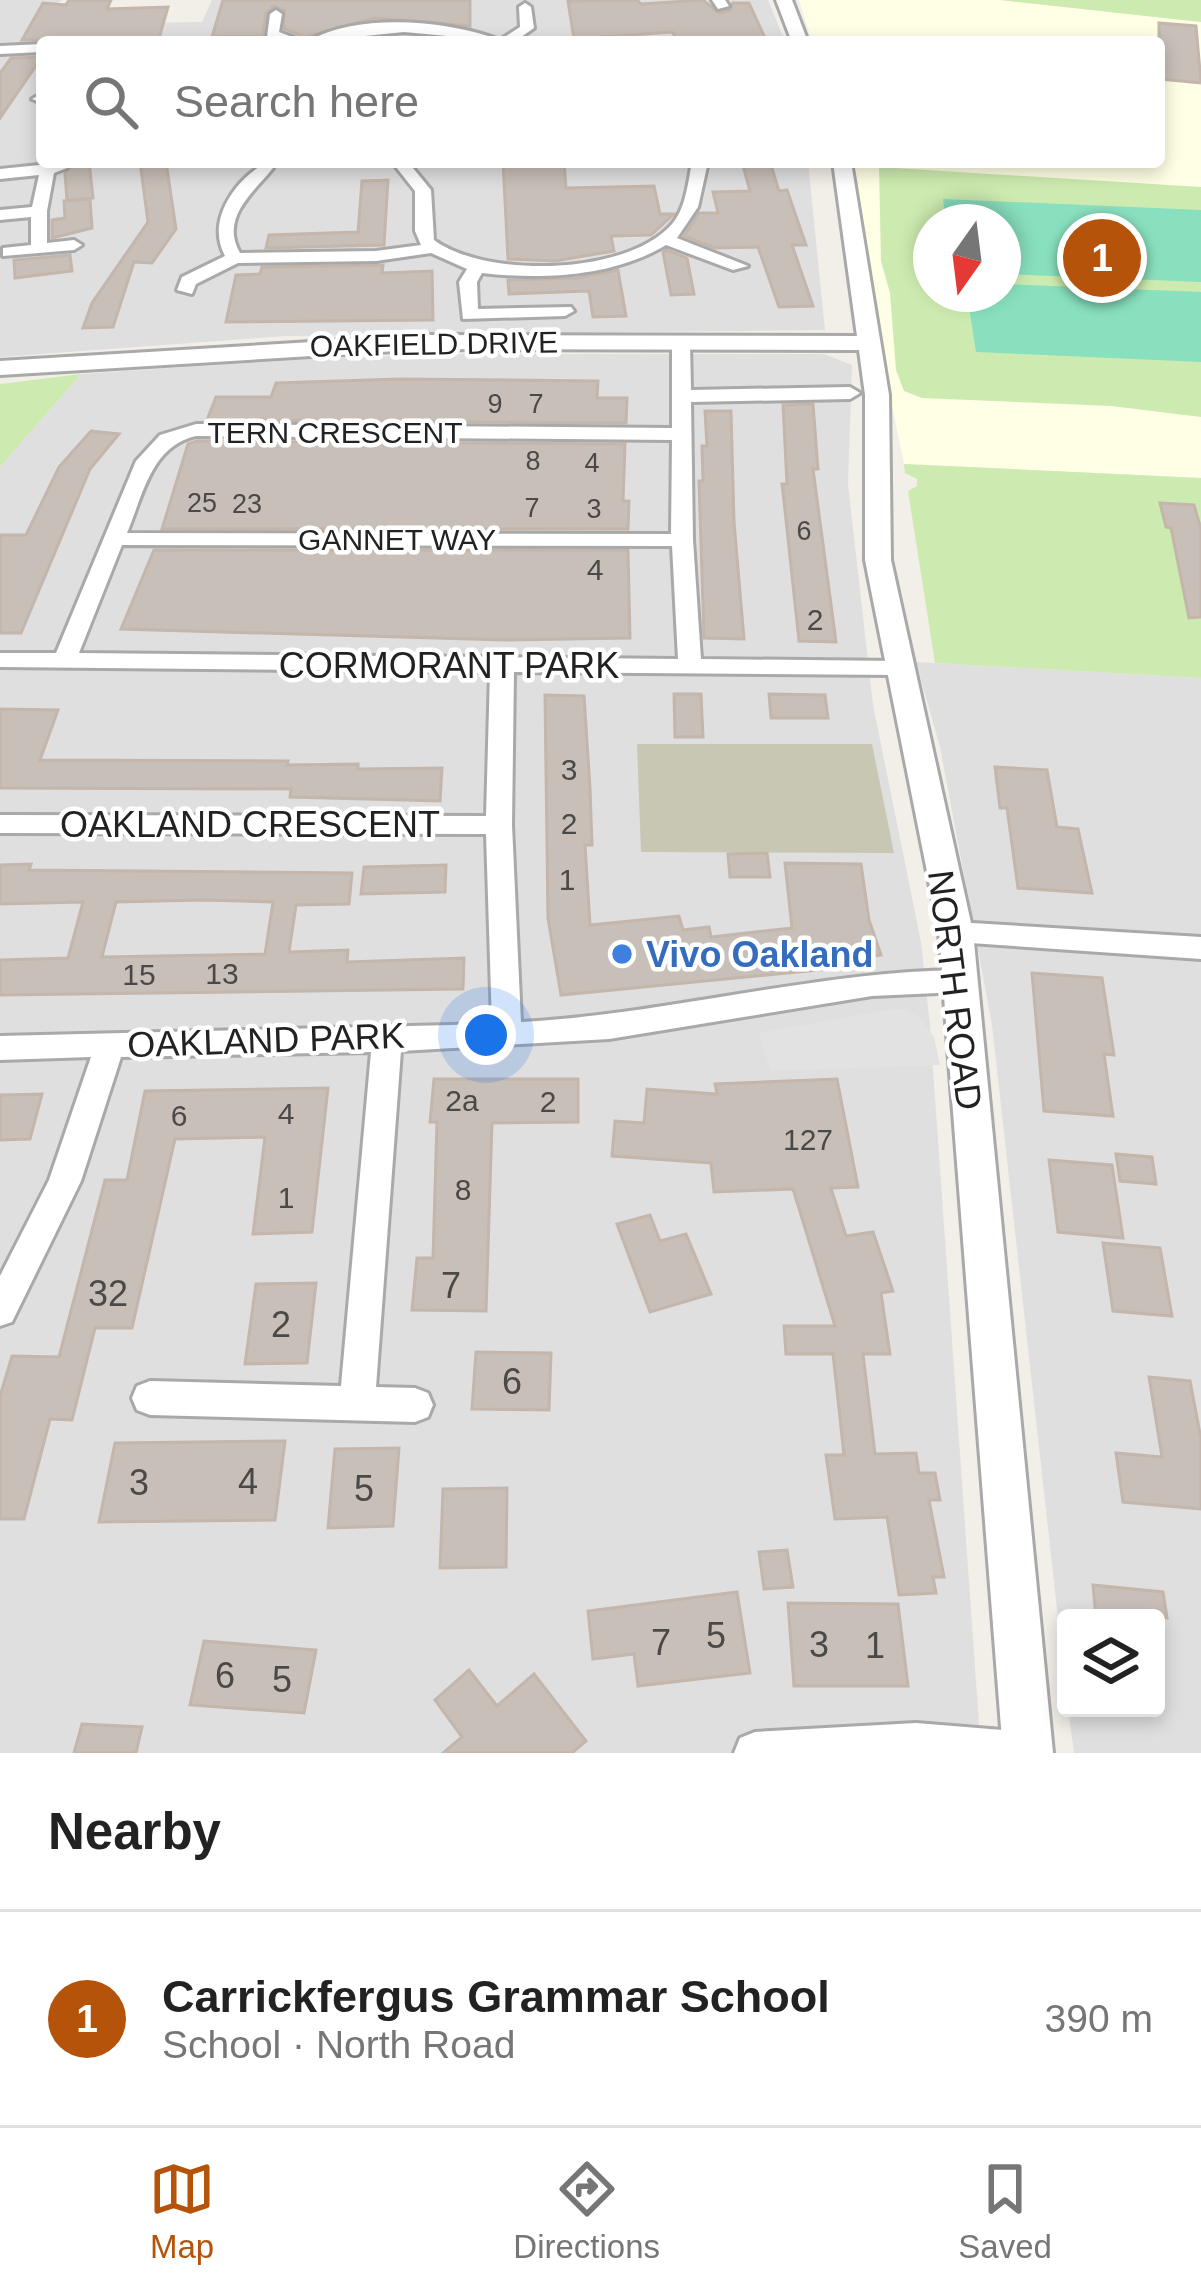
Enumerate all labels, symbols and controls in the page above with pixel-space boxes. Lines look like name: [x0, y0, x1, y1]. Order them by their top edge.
search box: [36, 36, 1165, 168]
icon: search: [78, 69, 144, 135]
text: Search here: [174, 76, 419, 127]
north arrow: [913, 204, 1021, 312]
pin: 1: [1063, 213, 1141, 303]
street label: OAKFIELD DRIVE: [310, 325, 558, 363]
house number: 9: [487, 389, 503, 419]
house number: 7: [528, 389, 544, 419]
street label: TERN CRESCENT: [207, 416, 463, 449]
house number: 8: [525, 446, 541, 476]
house number: 4: [584, 448, 600, 478]
house number: 25: [187, 488, 217, 518]
house number: 23: [232, 489, 262, 519]
house number: 7: [524, 493, 540, 523]
house number: 3: [586, 494, 602, 524]
house number: 6: [796, 516, 812, 546]
street label: GANNET WAY: [298, 523, 496, 556]
house number: 4: [587, 553, 603, 586]
house number: 2: [807, 603, 823, 636]
street label: CORMORANT PARK: [279, 645, 619, 686]
house number: 3: [561, 753, 577, 786]
street label: OAKLAND CRESCENT: [60, 804, 440, 845]
house number: 2: [561, 807, 577, 840]
house number: 1: [559, 863, 575, 896]
street label: NORTH ROAD: [920, 868, 990, 1112]
place label: Vivo Oakland: [646, 934, 873, 975]
marker: Vivo Oakland: [609, 941, 635, 967]
house number: 13: [205, 957, 239, 990]
house number: 15: [122, 958, 156, 991]
your location: [456, 1005, 516, 1065]
street label: OAKLAND PARK: [127, 1015, 405, 1065]
house number: 2a: [445, 1084, 479, 1117]
house number: 2: [540, 1085, 556, 1118]
house number: 4: [278, 1097, 294, 1130]
house number: 6: [171, 1099, 187, 1132]
house number: 127: [783, 1123, 833, 1156]
house number: 8: [455, 1173, 471, 1206]
house number: 1: [278, 1181, 294, 1214]
house number: 7: [441, 1265, 461, 1306]
house number: 32: [88, 1273, 128, 1314]
house number: 2: [271, 1304, 291, 1345]
house number: 6: [502, 1361, 522, 1402]
house number: 4: [238, 1461, 258, 1502]
house number: 3: [129, 1462, 149, 1503]
house number: 5: [354, 1468, 374, 1509]
map controls: [1057, 1609, 1165, 1717]
button: layers: [1057, 1609, 1165, 1717]
house number: 5: [706, 1615, 726, 1656]
house number: 7: [651, 1622, 671, 1663]
house number: 3: [809, 1624, 829, 1665]
house number: 1: [865, 1625, 885, 1666]
house number: 6: [215, 1655, 235, 1696]
house number: 5: [272, 1659, 292, 1700]
text: Nearby: [48, 1803, 221, 1860]
text: Carrickfergus Grammar School: [162, 1971, 830, 2022]
text: 1: [76, 1997, 98, 2040]
text: 390 m: [1045, 1997, 1153, 2040]
text: School · North Road: [162, 2023, 515, 2066]
tab: Map: [149, 2156, 215, 2266]
tab: Directions: [513, 2156, 660, 2266]
tab: Saved: [958, 2156, 1052, 2266]

